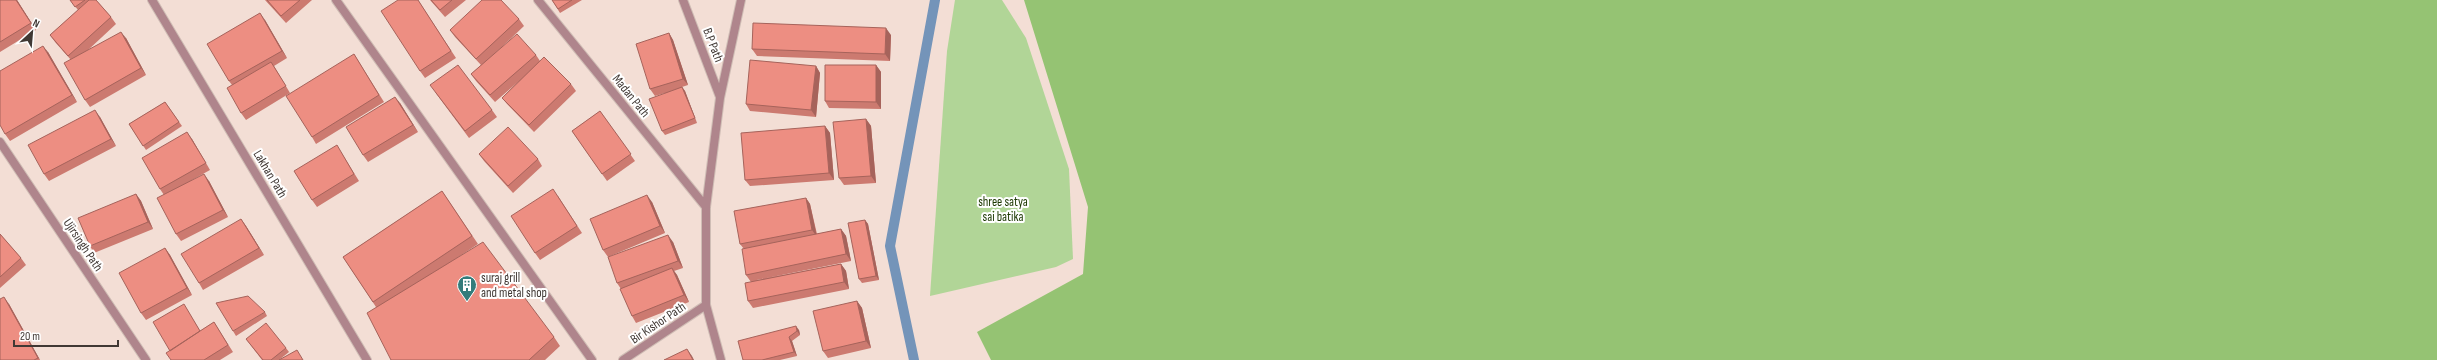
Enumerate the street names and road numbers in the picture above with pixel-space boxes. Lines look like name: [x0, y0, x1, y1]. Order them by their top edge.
street label: B.P Path: [699, 26, 727, 64]
street label: Madan Path: [609, 71, 653, 121]
street label: Lakhan Path: [250, 147, 290, 201]
street label: Ujirsingh Path: [60, 216, 106, 274]
street label: Bir Kishor Path: [627, 299, 689, 347]

